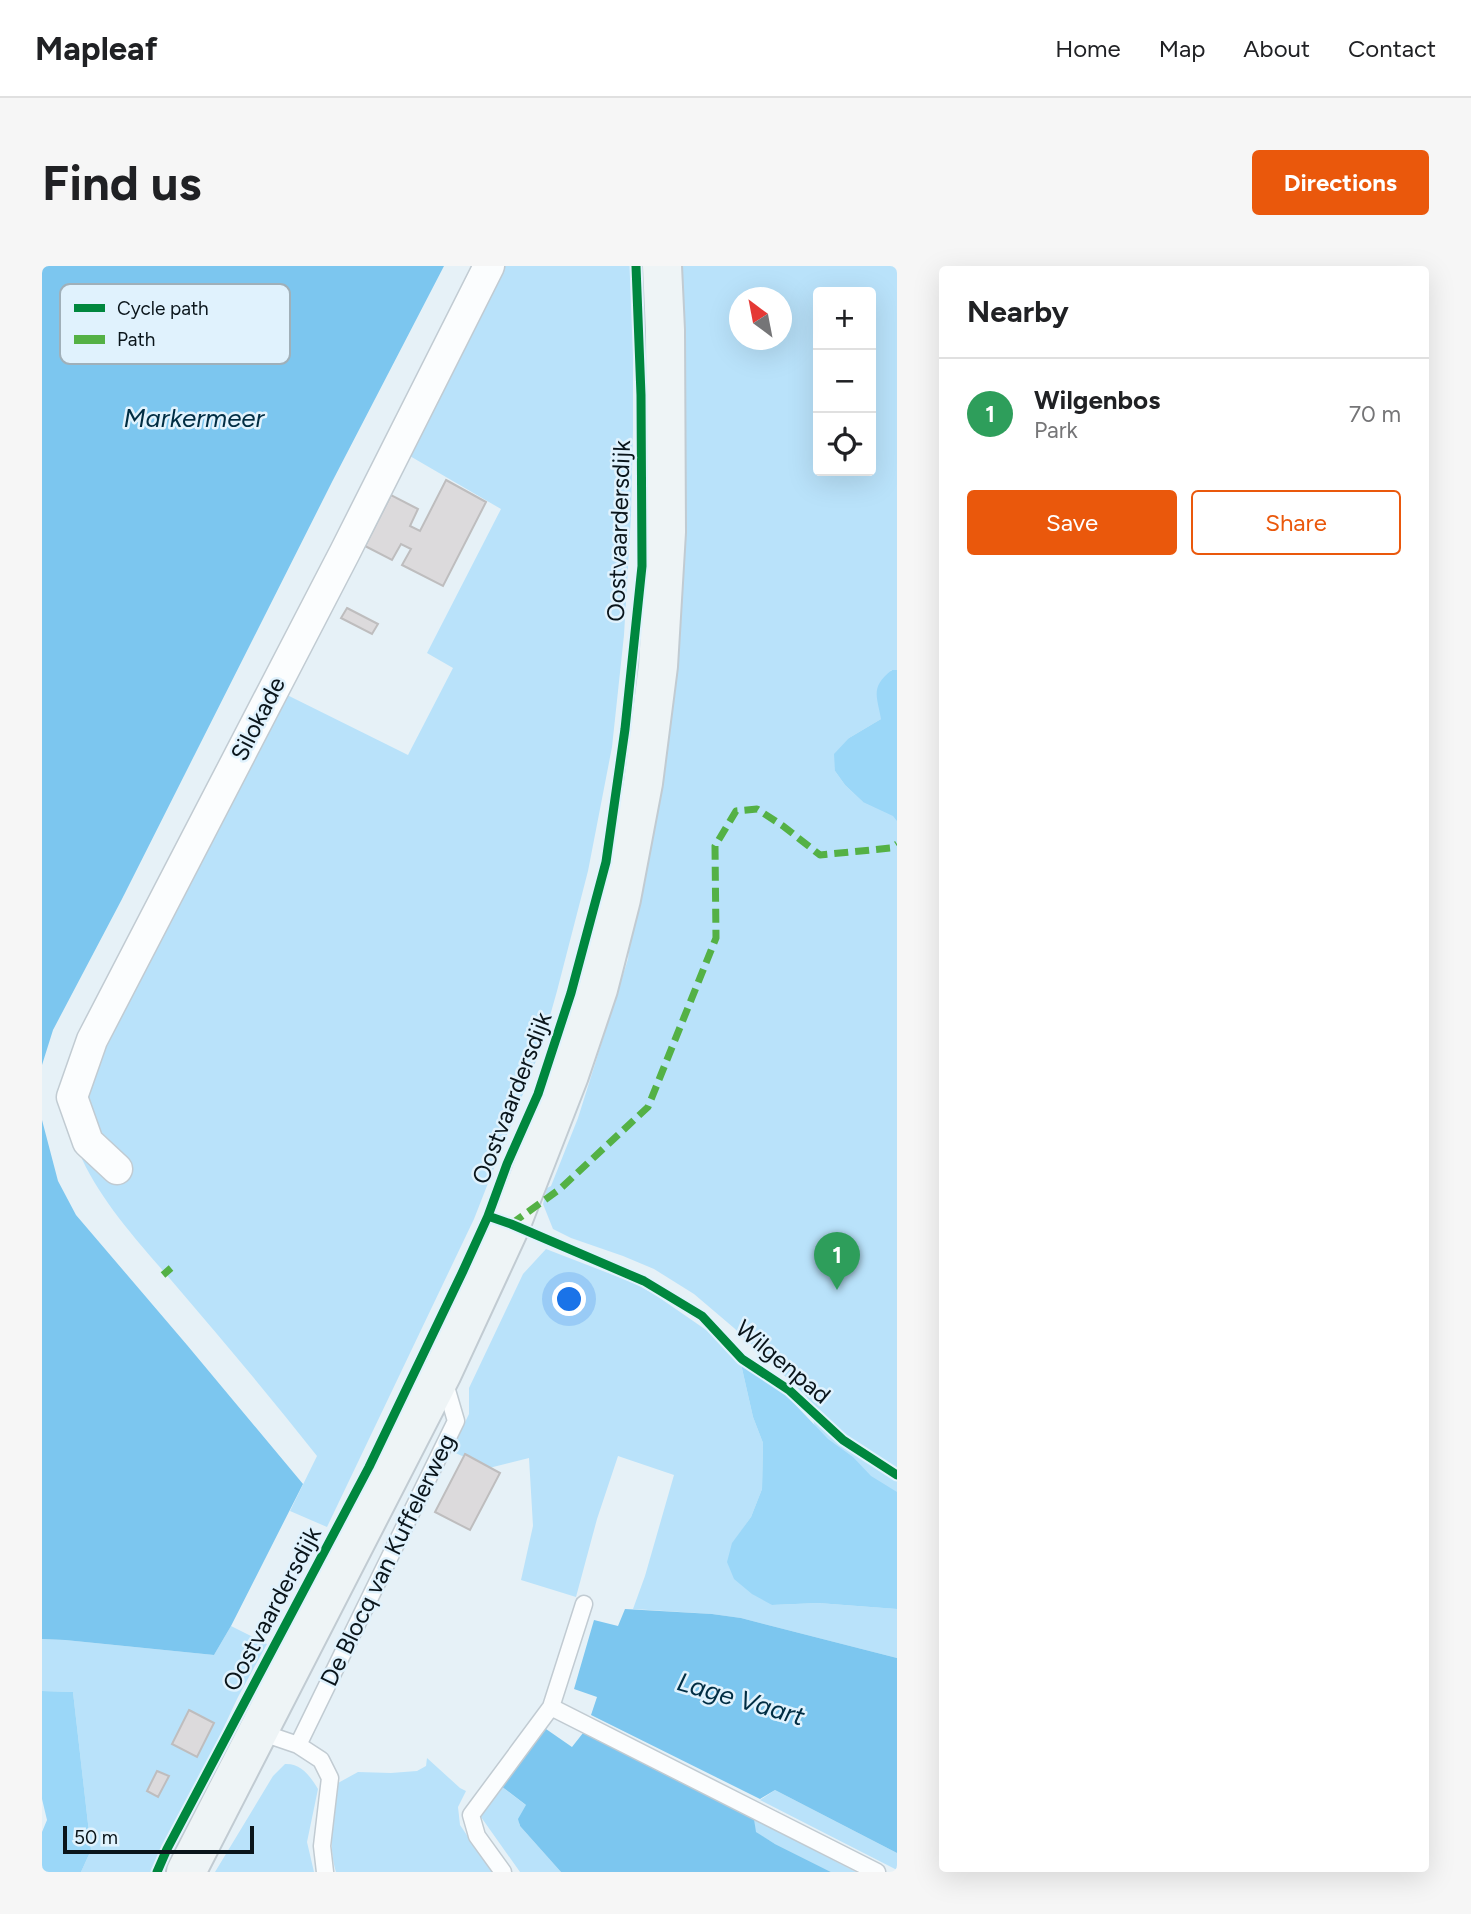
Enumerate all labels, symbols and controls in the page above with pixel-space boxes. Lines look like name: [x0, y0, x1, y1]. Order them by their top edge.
text: Mapleaf: [35, 29, 158, 68]
text: Home: [1055, 34, 1121, 63]
text: Map: [1159, 34, 1205, 63]
text: About: [1243, 34, 1310, 63]
text: Contact: [1348, 34, 1436, 63]
button: Directions: [1252, 150, 1429, 215]
text: Find us: [42, 153, 201, 212]
legend: [60, 284, 290, 364]
north arrow: [729, 287, 792, 350]
map controls: [813, 287, 876, 476]
button: +: [813, 287, 876, 350]
text: Nearby: [967, 293, 1069, 330]
text: Cycle path: [117, 297, 209, 320]
text: Path: [117, 328, 155, 351]
button: −: [813, 350, 876, 413]
text: Wilgenbos: [1034, 384, 1160, 416]
text: 1: [985, 400, 995, 428]
text: 70 m: [1349, 400, 1401, 428]
water label: Markermeer: [124, 402, 266, 434]
button: locate: [813, 413, 876, 476]
text: Park: [1034, 416, 1078, 444]
street label: Oostvaardersdijk: [601, 439, 636, 622]
button: Save: [967, 490, 1177, 555]
button: Share: [1191, 490, 1401, 555]
street label: Silokade: [224, 672, 291, 766]
street label: Oostvaardersdijk: [465, 1007, 558, 1188]
pin: 1: [814, 1232, 860, 1290]
your location: [552, 1282, 586, 1316]
street label: Wilgenpad: [730, 1314, 837, 1410]
street label: De Blocq van Kuffelerweg: [314, 1429, 461, 1691]
street label: Oostvaardersdijk: [216, 1521, 327, 1696]
water label: Lage Vaart: [674, 1666, 809, 1733]
scale bar: [63, 1823, 254, 1855]
text: 50 m: [74, 1826, 118, 1849]

